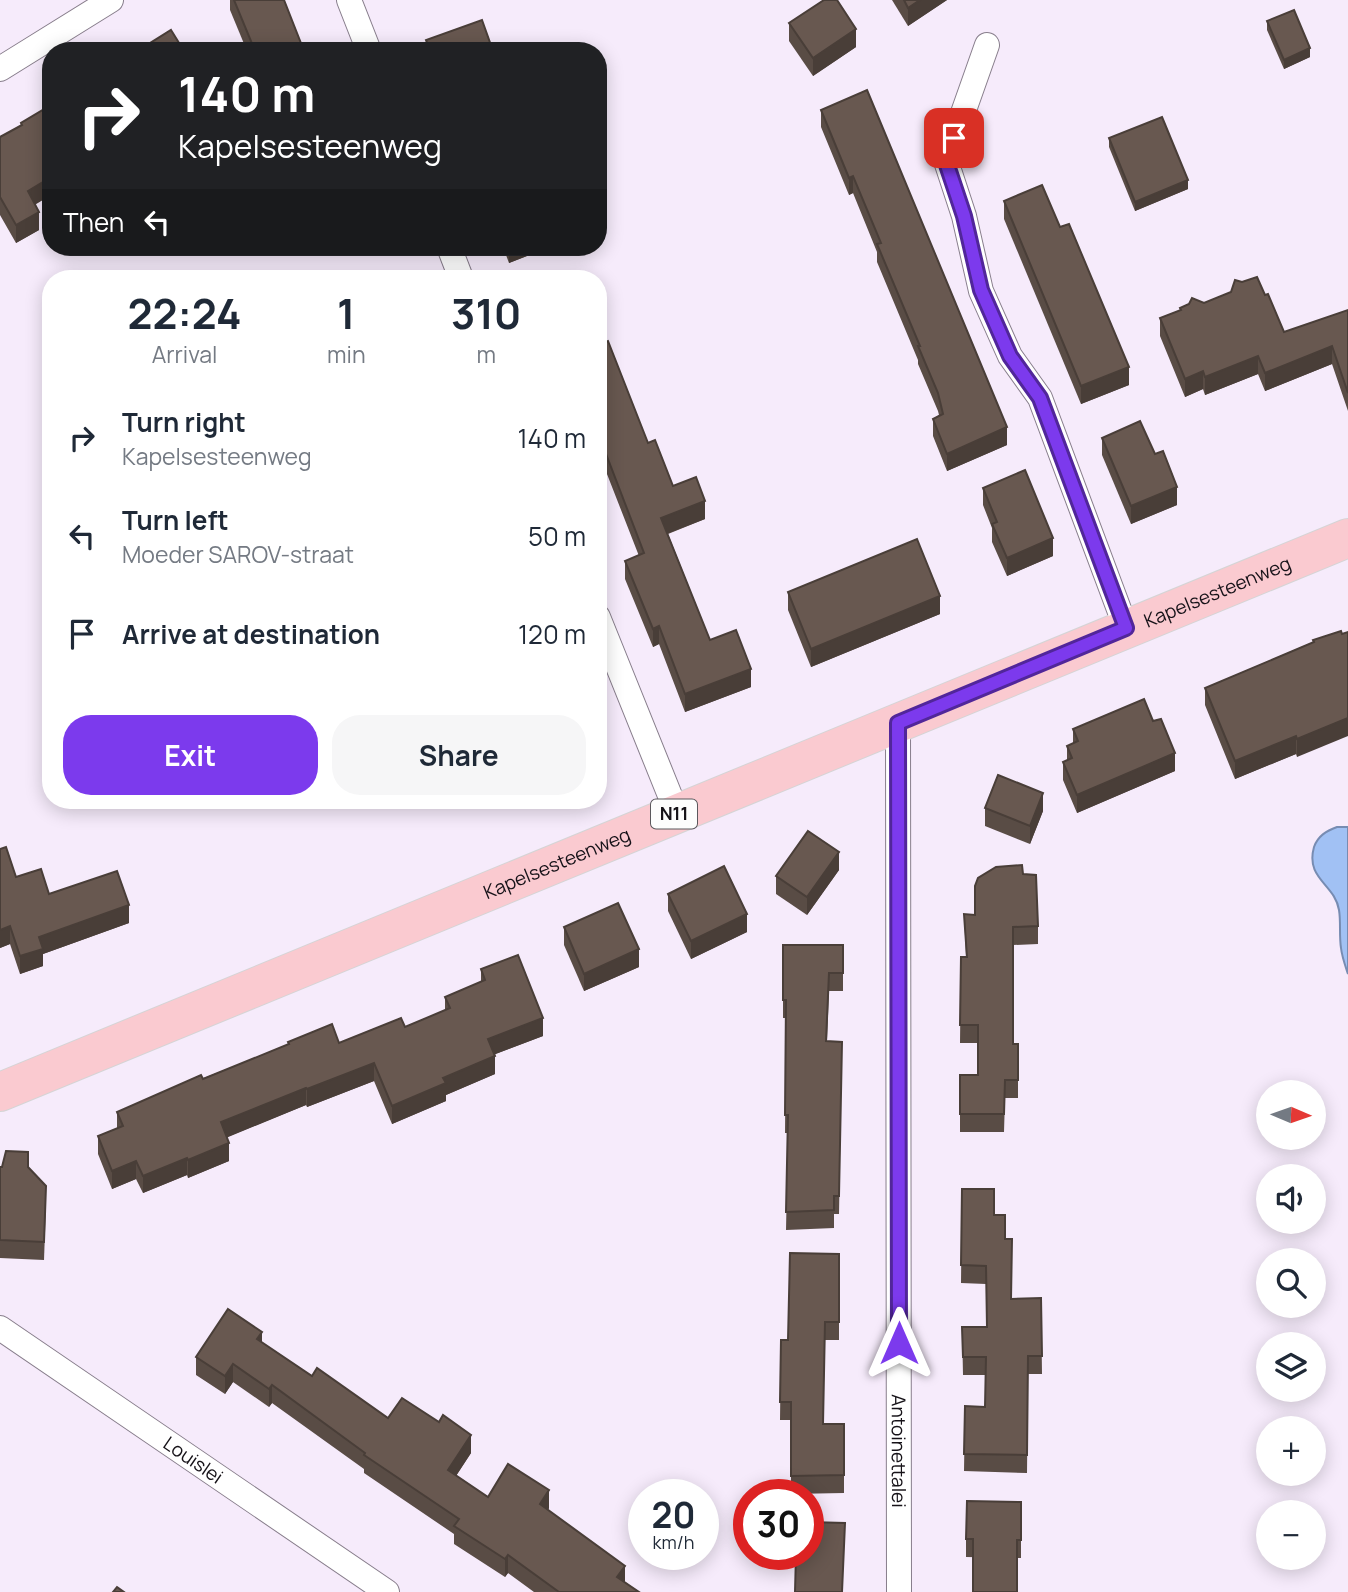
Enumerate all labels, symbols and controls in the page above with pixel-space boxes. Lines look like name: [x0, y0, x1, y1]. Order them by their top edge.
text: 140 m: [178, 60, 315, 127]
icon: right: [63, 70, 154, 161]
pin: [924, 108, 984, 168]
icon: arrive: [935, 119, 973, 157]
text: Kapelsesteenweg: [178, 124, 442, 168]
icon: left: [138, 203, 176, 241]
text: Then: [63, 204, 124, 240]
text: 22:24: [127, 284, 242, 342]
text: 1: [337, 284, 356, 342]
text: 310: [451, 284, 522, 342]
text: Arrival: [152, 338, 217, 370]
text: min: [327, 338, 366, 370]
text: m: [477, 338, 496, 370]
text: Turn right: [122, 404, 246, 440]
icon: right: [63, 419, 101, 457]
text: 140 m: [517, 420, 586, 456]
text: Kapelsesteenweg: [122, 440, 312, 472]
text: Turn left: [122, 502, 229, 538]
icon: left: [63, 517, 101, 555]
text: 50 m: [528, 518, 586, 554]
text: Moeder SAROV-straat: [122, 538, 354, 570]
street label: Kapelsesteenweg: [1140, 550, 1295, 634]
icon: arrive: [63, 615, 101, 653]
text: Arrive at destination: [122, 616, 380, 652]
text: 120 m: [518, 616, 586, 652]
button: Exit: [63, 715, 318, 795]
button: Share: [332, 715, 586, 795]
road number: N11: [651, 800, 697, 828]
street label: Kapelsesteenweg: [479, 821, 634, 905]
north arrow: [1256, 1080, 1326, 1150]
map controls: [1256, 1080, 1326, 1570]
button: sound: [1256, 1164, 1326, 1234]
button: search: [1256, 1248, 1326, 1318]
position arrow: [862, 1306, 936, 1380]
button: layers: [1256, 1332, 1326, 1402]
street label: Antoinettalei: [886, 1394, 912, 1508]
button: +: [1256, 1416, 1326, 1486]
street label: Louislei: [158, 1430, 228, 1489]
speed limit sign: 30: [733, 1479, 824, 1570]
text: 20: [652, 1491, 695, 1539]
button: −: [1256, 1500, 1326, 1570]
text: km/h: [653, 1530, 694, 1554]

